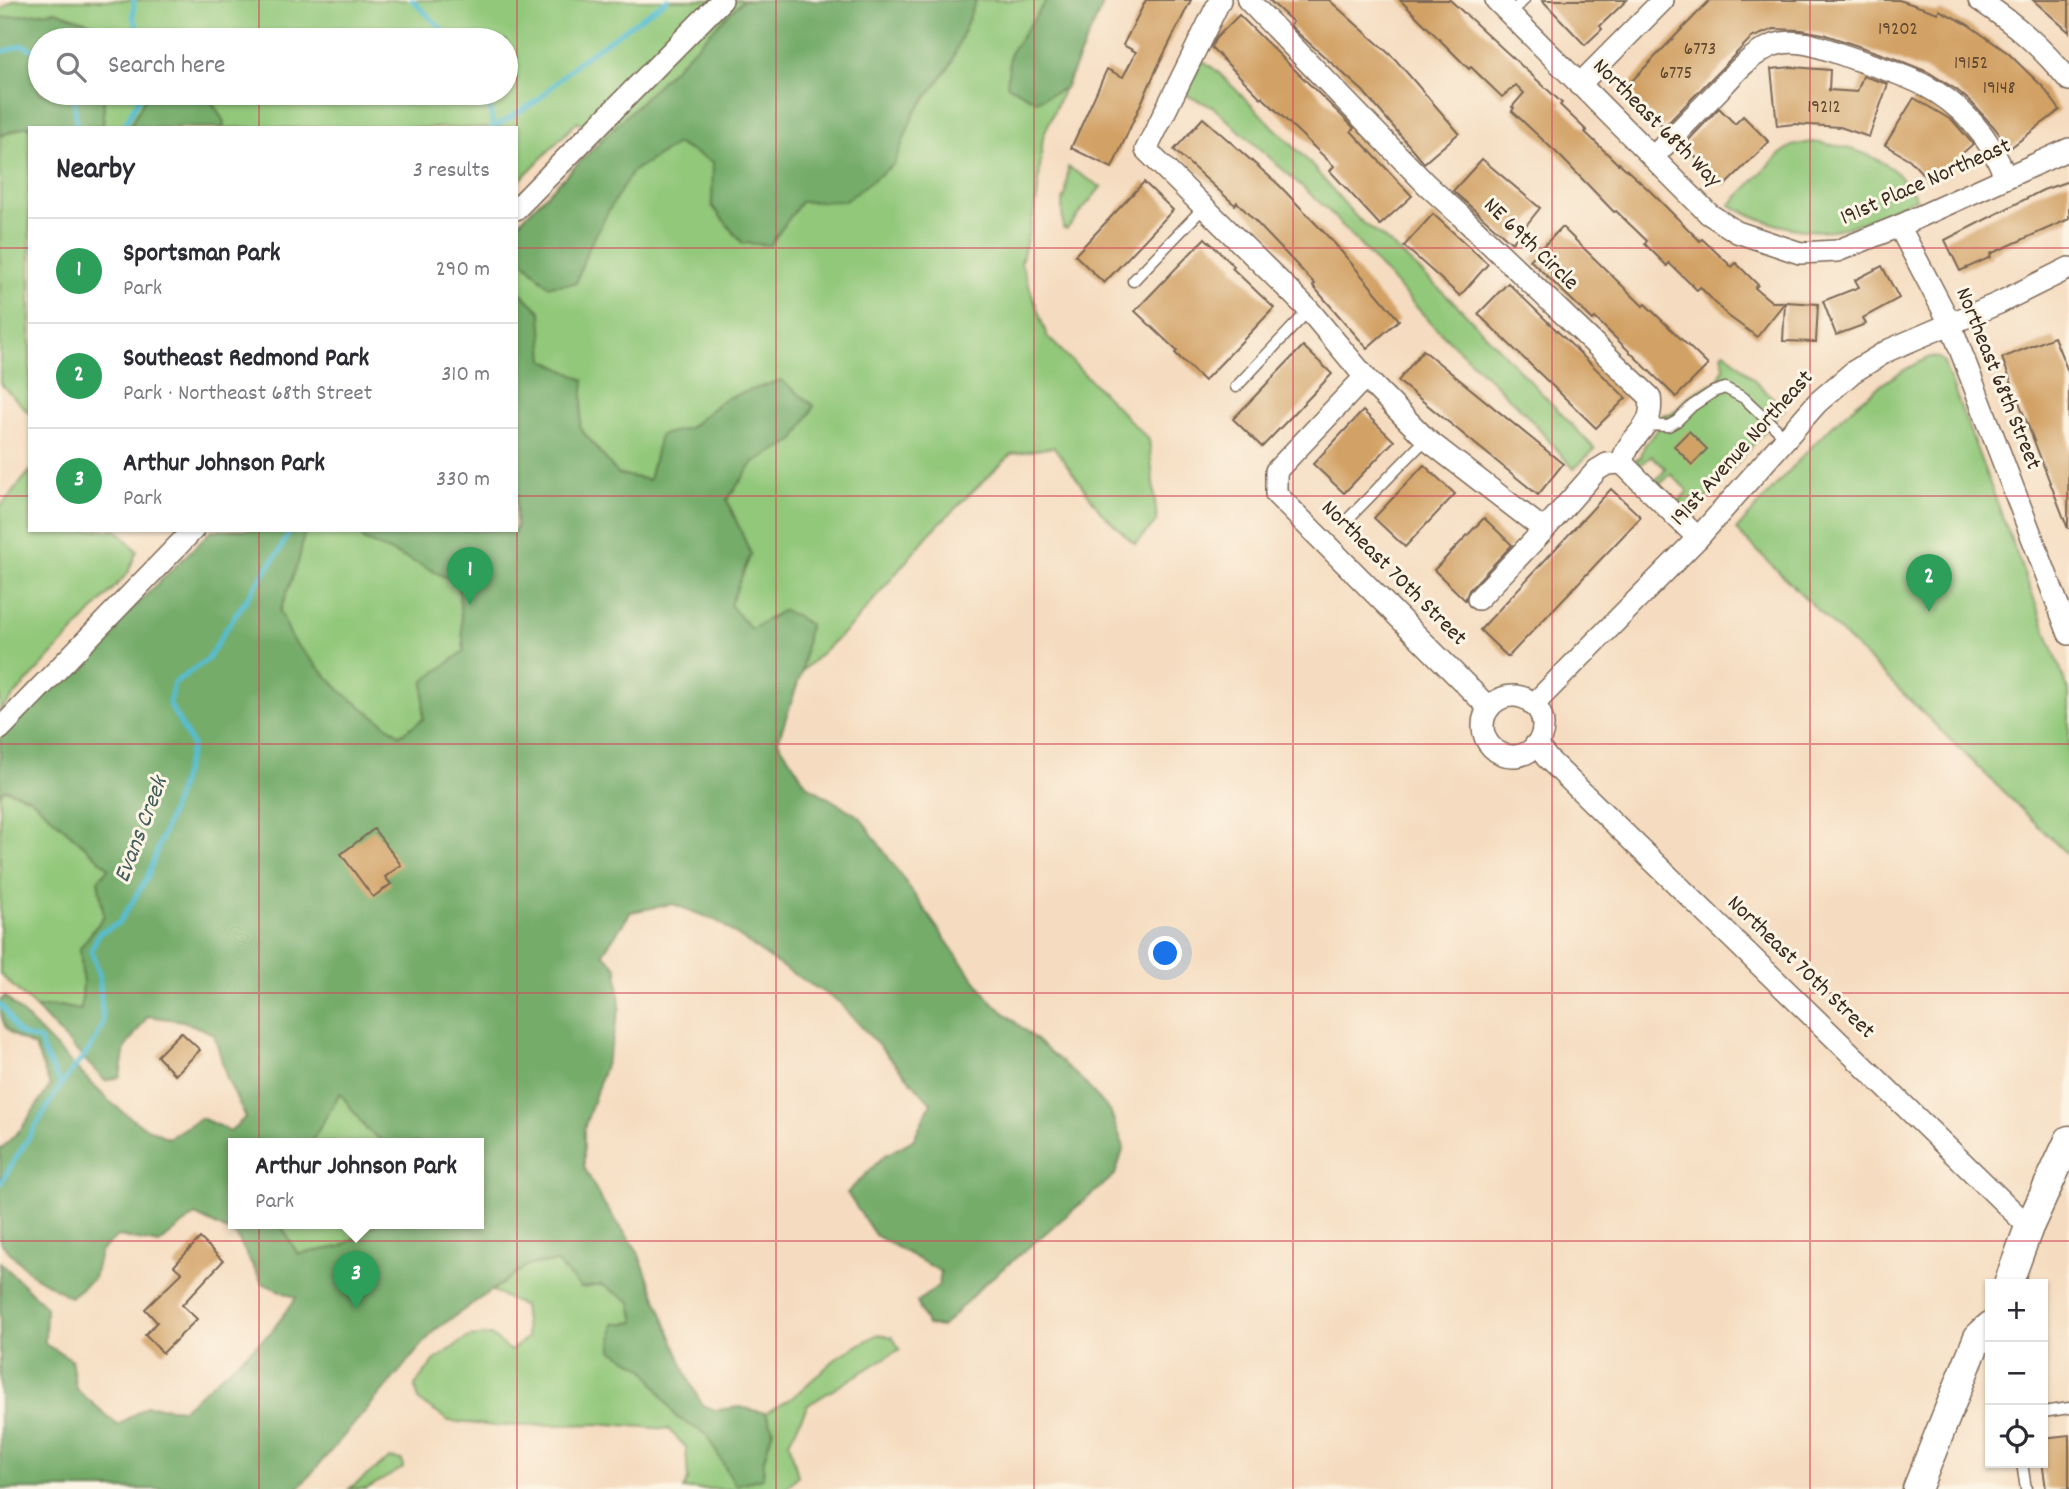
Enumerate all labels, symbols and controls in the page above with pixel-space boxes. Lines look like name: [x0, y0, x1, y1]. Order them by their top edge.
house number: 19202: [1878, 17, 1918, 44]
search box: [28, 28, 518, 105]
house number: 6773: [1684, 37, 1716, 64]
icon: search: [52, 48, 90, 86]
text: Search here: [108, 48, 226, 85]
house number: 19152: [1954, 51, 1988, 78]
street label: Northeast 68th Way: [1584, 52, 1729, 197]
house number: 6775: [1660, 61, 1692, 88]
house number: 19148: [1983, 76, 2015, 103]
house number: 19212: [1807, 95, 1841, 122]
street label: 191st Place Northeast: [1835, 131, 2017, 235]
text: Nearby: [56, 150, 134, 193]
text: 3 results: [413, 155, 490, 188]
street label: NE 69th Circle: [1475, 191, 1585, 299]
text: Sportsman Park: [123, 236, 281, 273]
text: 1: [76, 254, 82, 287]
text: 290 m: [436, 254, 490, 287]
text: Park: [123, 273, 162, 306]
street label: Northeast 68th Street: [1945, 283, 2049, 475]
text: Southeast Redmond Park: [123, 341, 369, 378]
text: 2: [74, 359, 84, 392]
text: 310 m: [441, 359, 490, 392]
street label: 191st Avenue Northeast: [1664, 363, 1822, 535]
text: Park · Northeast 68th Street: [123, 378, 372, 411]
text: Arthur Johnson Park: [123, 446, 325, 483]
text: 3: [74, 464, 84, 497]
text: 330 m: [436, 464, 490, 497]
text: Park: [123, 483, 162, 516]
street label: Northeast 70th Street: [1312, 493, 1474, 655]
pin: 1: [447, 547, 493, 605]
pin: 2: [1906, 554, 1952, 612]
water label: Evans Creek: [106, 770, 178, 888]
street label: Northeast 70th Street: [1718, 888, 1882, 1048]
your location: [1148, 936, 1182, 970]
popup: [228, 1138, 484, 1229]
text: Arthur Johnson Park: [255, 1149, 457, 1186]
text: Park: [255, 1186, 294, 1219]
pin: 3: [333, 1251, 379, 1309]
map controls: [1985, 1279, 2048, 1468]
button: +: [1985, 1279, 2048, 1342]
button: −: [1985, 1342, 2048, 1405]
button: locate: [1985, 1405, 2048, 1468]

